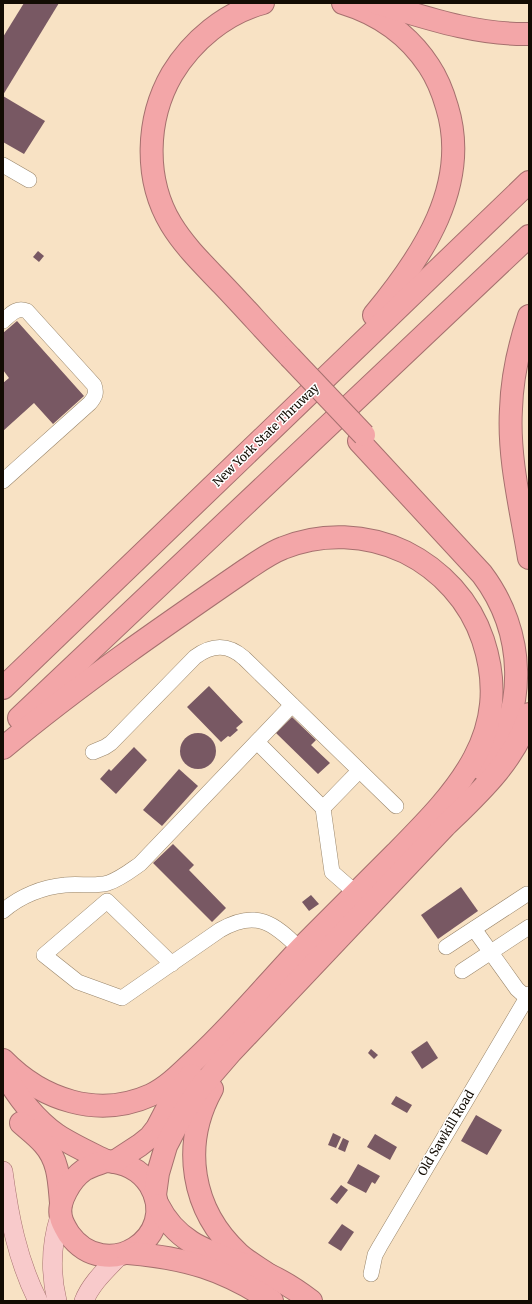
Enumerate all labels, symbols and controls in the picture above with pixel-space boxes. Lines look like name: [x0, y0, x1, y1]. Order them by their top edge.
street label: New York State Thruway: [209, 380, 322, 489]
street label: Old Sawkill Road: [414, 1087, 477, 1178]

